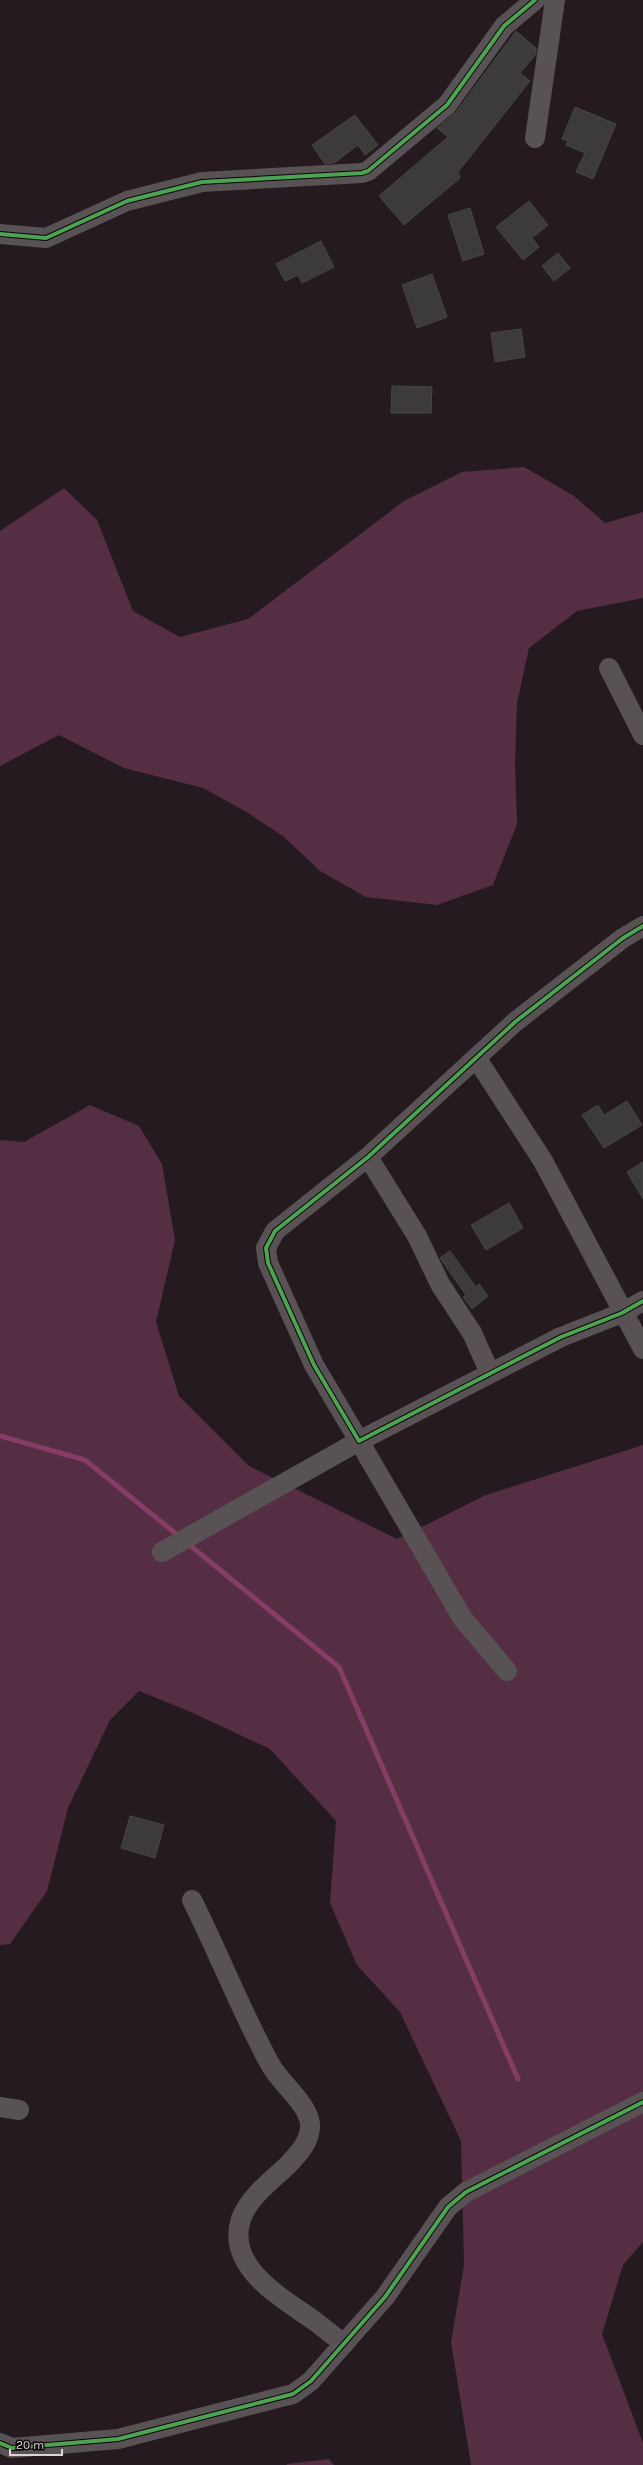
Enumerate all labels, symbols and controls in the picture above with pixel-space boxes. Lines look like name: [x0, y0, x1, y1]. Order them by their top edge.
scale bar: [10, 2431, 62, 2457]
text: 20 m: [16, 2438, 44, 2452]

